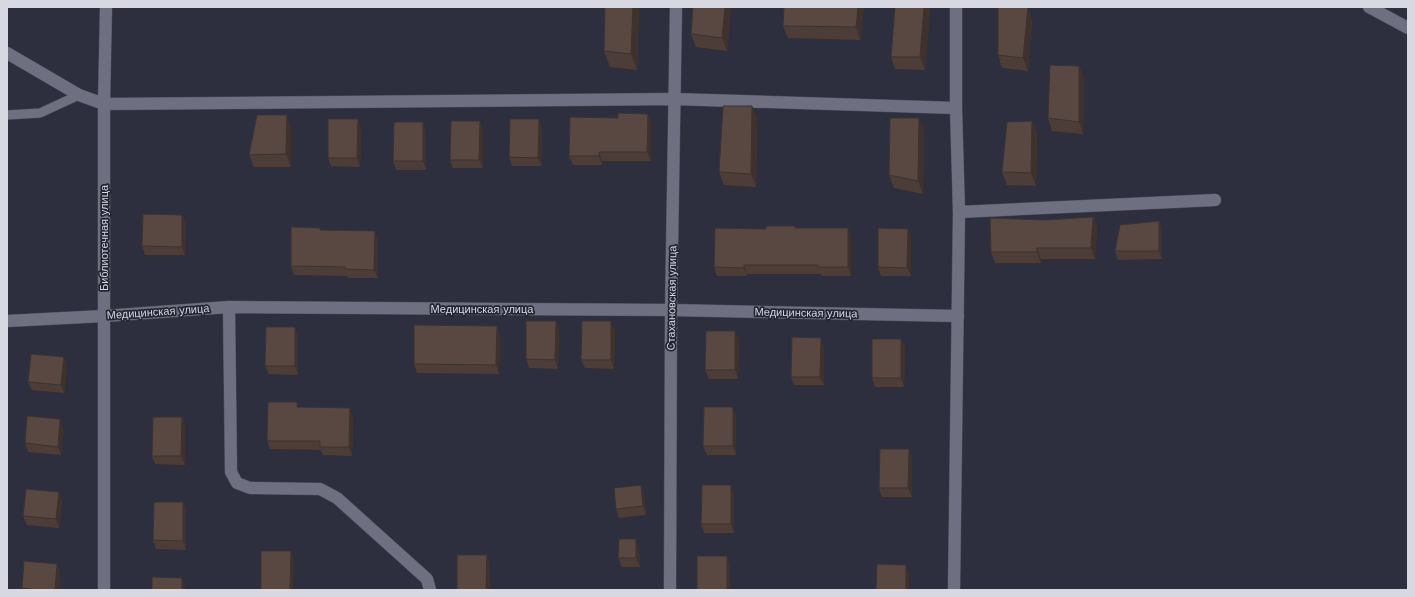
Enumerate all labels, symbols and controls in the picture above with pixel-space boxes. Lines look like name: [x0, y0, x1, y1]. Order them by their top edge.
street label: Библиотечная улица: [98, 184, 111, 291]
street label: Стахановская улица: [665, 245, 679, 351]
street label: Медицинская улица: [106, 302, 211, 322]
street label: Медицинская улица: [431, 303, 534, 316]
street label: Медицинская улица: [754, 306, 858, 320]

